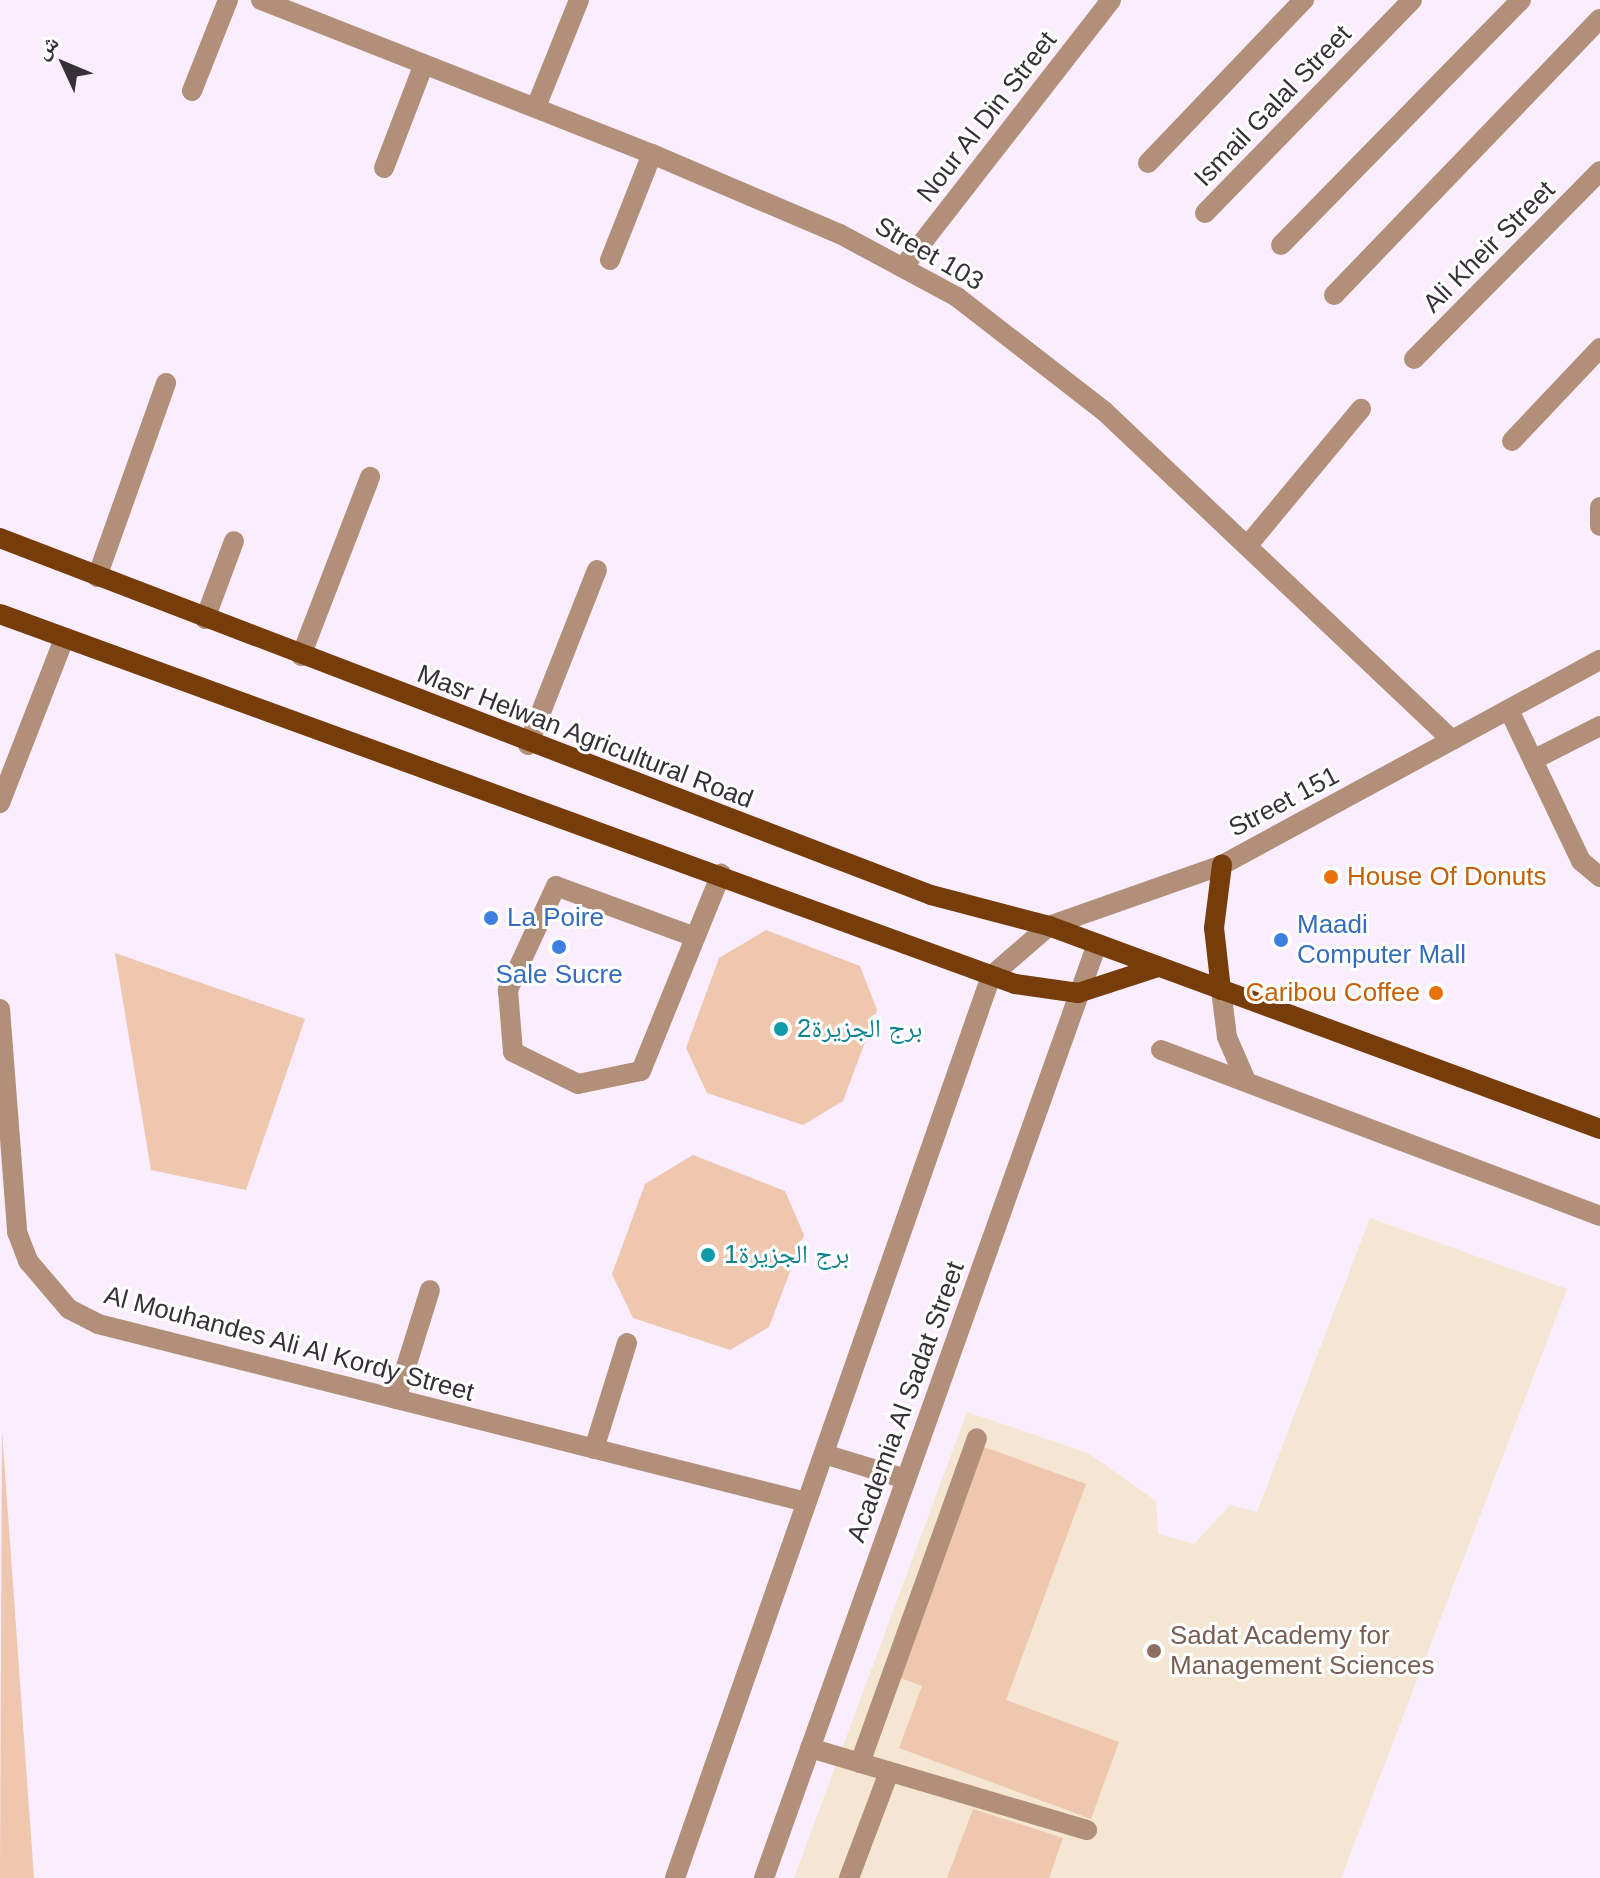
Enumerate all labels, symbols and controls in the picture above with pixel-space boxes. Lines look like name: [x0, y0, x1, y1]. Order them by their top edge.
street label: Ismail Galal Street: [1188, 19, 1358, 193]
north arrow: [24, 24, 104, 104]
street label: Nour Al Din Street: [910, 25, 1064, 209]
text: ش: [29, 30, 63, 64]
street label: Ali Kheir Street: [1417, 175, 1561, 319]
street label: Street 103: [869, 210, 989, 298]
street label: Masr Helwan Agricultural Road: [412, 658, 758, 816]
street label: Street 151: [1224, 760, 1344, 844]
place label: House Of Donuts: [1347, 861, 1546, 893]
marker: House Of Donuts: [1322, 868, 1340, 886]
place label: La Poire: [507, 902, 604, 934]
marker: La Poire: [482, 909, 500, 927]
place label: Maadi Computer Mall: [1297, 909, 1466, 970]
marker: Maadi Computer Mall: [1272, 931, 1290, 949]
marker: Sale Sucre: [550, 938, 568, 956]
place label: Sale Sucre: [495, 959, 623, 991]
place label: Caribou Coffee: [1246, 977, 1420, 1009]
marker: Caribou Coffee: [1427, 984, 1445, 1002]
place label: برج الجزيرة2: [797, 1013, 922, 1045]
marker: برج الجزيرة2: [772, 1020, 790, 1038]
place label: برج الجزيرة1: [724, 1239, 849, 1271]
marker: برج الجزيرة1: [699, 1246, 717, 1264]
street label: Academia Al Sadat Street: [840, 1257, 972, 1547]
street label: Al Mouhandes Ali Al Kordy Street: [99, 1279, 479, 1409]
place label: Sadat Academy for Management Sciences: [1170, 1620, 1434, 1682]
marker: Sadat Academy for Management Sciences: [1145, 1642, 1163, 1660]

